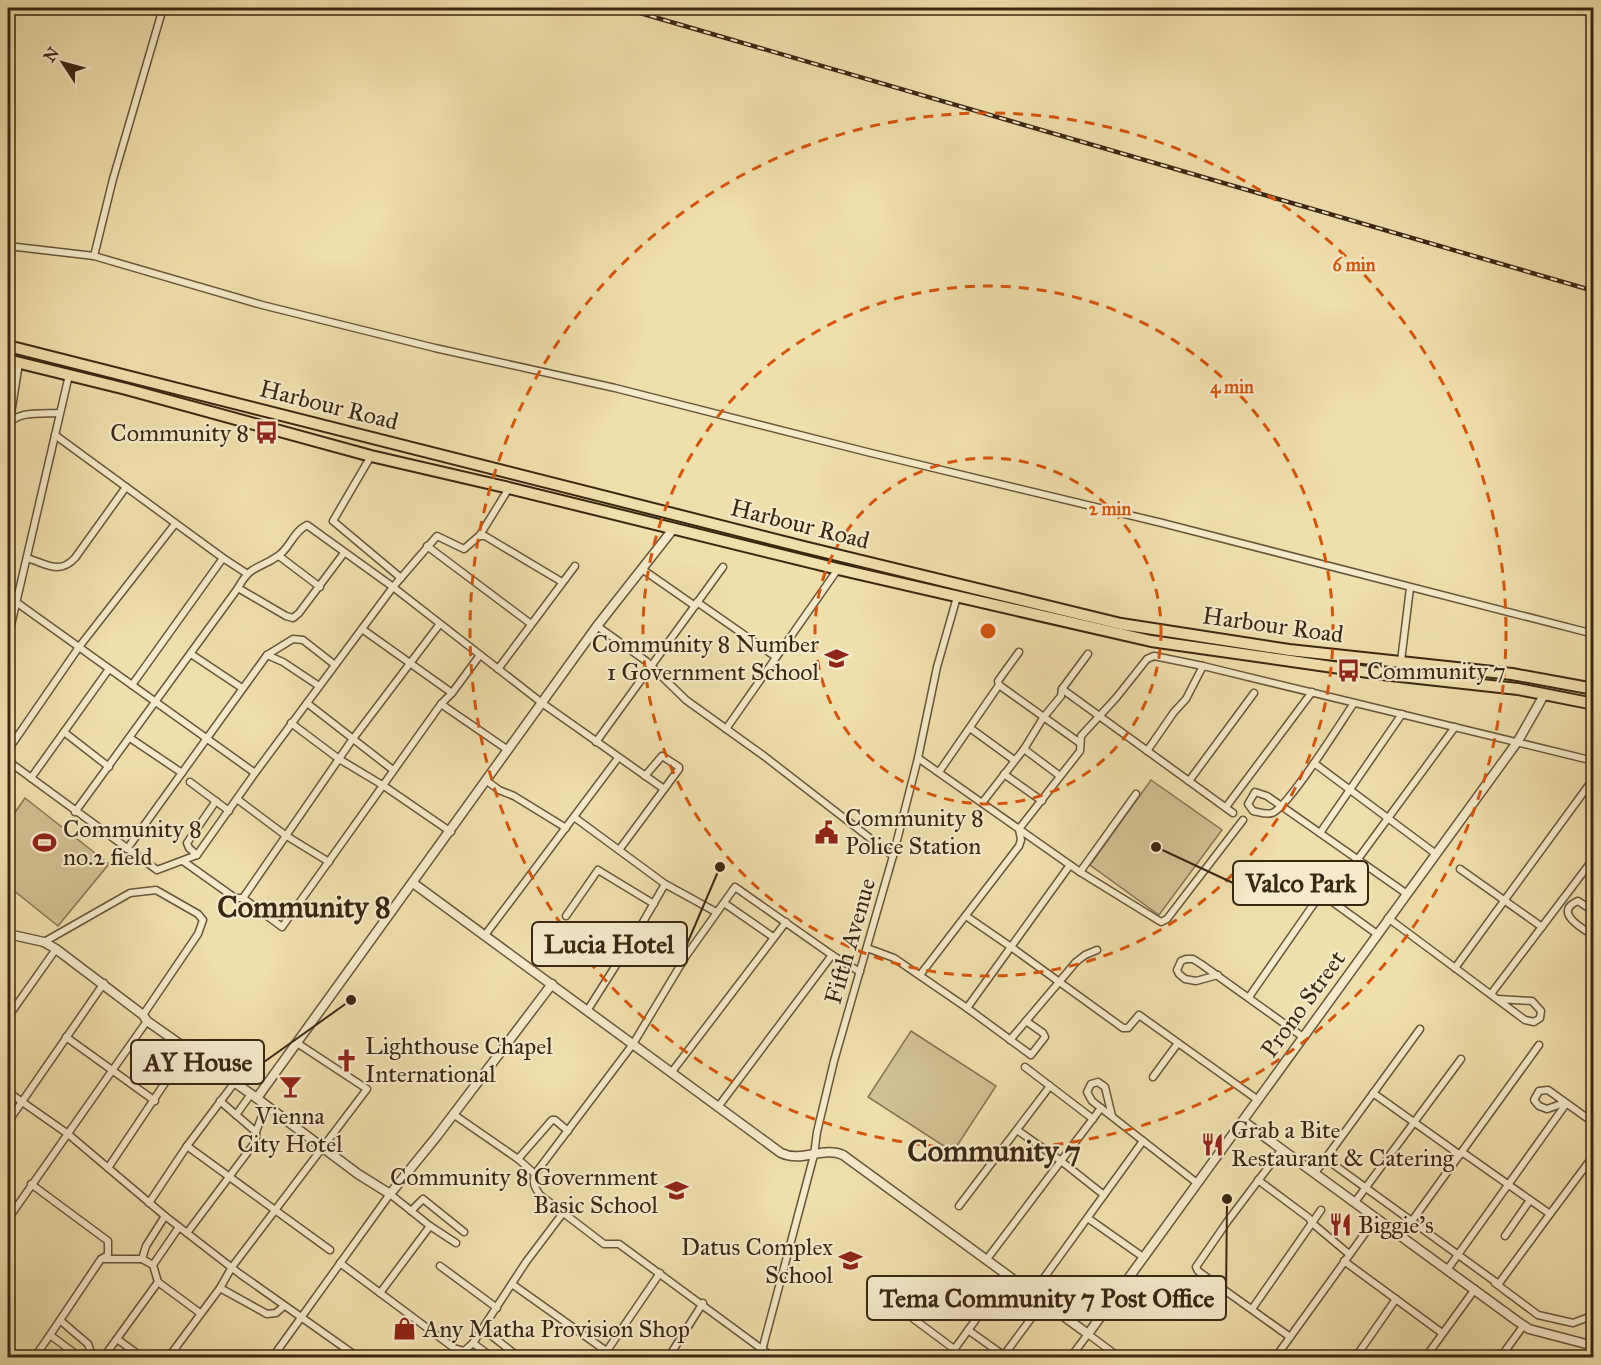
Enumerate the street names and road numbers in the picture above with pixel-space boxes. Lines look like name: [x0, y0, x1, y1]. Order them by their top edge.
street label: Harbour Road: [257, 373, 401, 437]
street label: Harbour Road: [728, 492, 872, 556]
street label: Harbour Road: [1201, 600, 1345, 650]
street label: Fifth Avenue: [818, 875, 882, 1007]
street label: Prono Street: [1254, 944, 1352, 1063]

